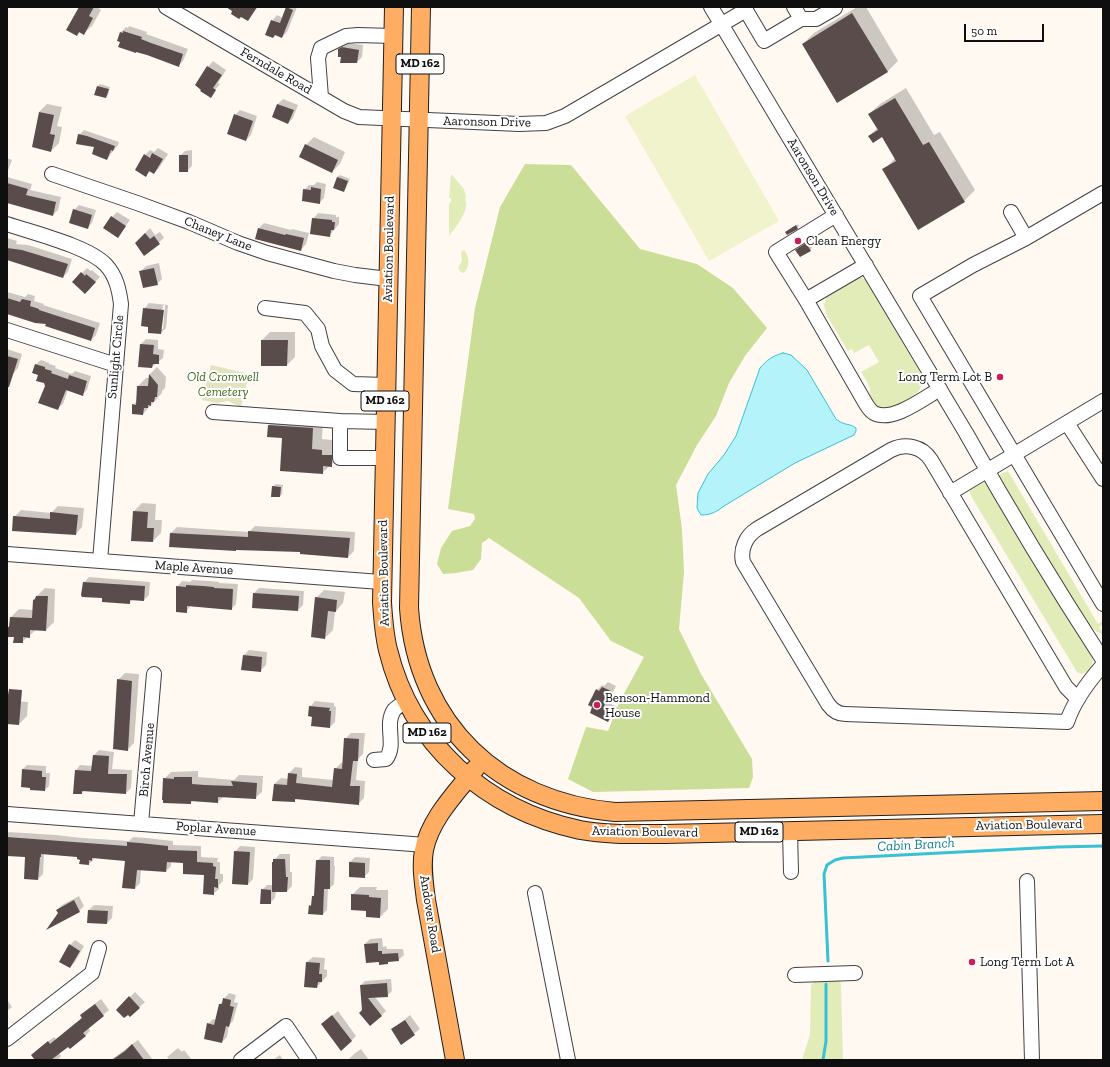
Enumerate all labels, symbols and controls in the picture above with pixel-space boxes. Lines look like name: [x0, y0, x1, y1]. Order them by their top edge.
scale bar: [966, 16, 1046, 42]
text: 50 m: [971, 24, 997, 38]
street label: Ferndale Road: [238, 44, 314, 98]
road number: MD 162: [396, 54, 444, 74]
street label: Aaronson Drive: [443, 113, 531, 131]
street label: Aaronson Drive: [784, 135, 842, 219]
street label: Aviation Boulevard: [380, 196, 398, 302]
street label: Chaney Lane: [182, 213, 254, 255]
place label: Clean Energy: [806, 233, 881, 249]
marker: Clean Energy: [793, 236, 803, 246]
street label: Sunlight Circle: [105, 314, 127, 400]
park label: Old Cromwell Cemetery: [187, 369, 259, 400]
place label: Long Term Lot B: [898, 369, 992, 385]
marker: Long Term Lot B: [995, 372, 1005, 382]
road number: MD 162: [361, 391, 409, 411]
street label: Aviation Boulevard: [375, 520, 393, 626]
street label: Maple Avenue: [154, 557, 234, 579]
place label: Benson-Hammond House: [605, 690, 710, 721]
marker: Benson-Hammond House: [592, 700, 602, 710]
street label: Birch Avenue: [136, 722, 158, 798]
road number: MD 162: [403, 723, 451, 743]
street label: Aviation Boulevard: [976, 816, 1082, 834]
street label: Poplar Avenue: [175, 818, 257, 840]
road number: MD 162: [735, 822, 783, 842]
street label: Aviation Boulevard: [592, 823, 698, 841]
water label: Cabin Branch: [877, 835, 955, 855]
street label: Andover Road: [416, 874, 444, 954]
place label: Long Term Lot A: [980, 954, 1074, 970]
marker: Long Term Lot A: [967, 957, 977, 967]

